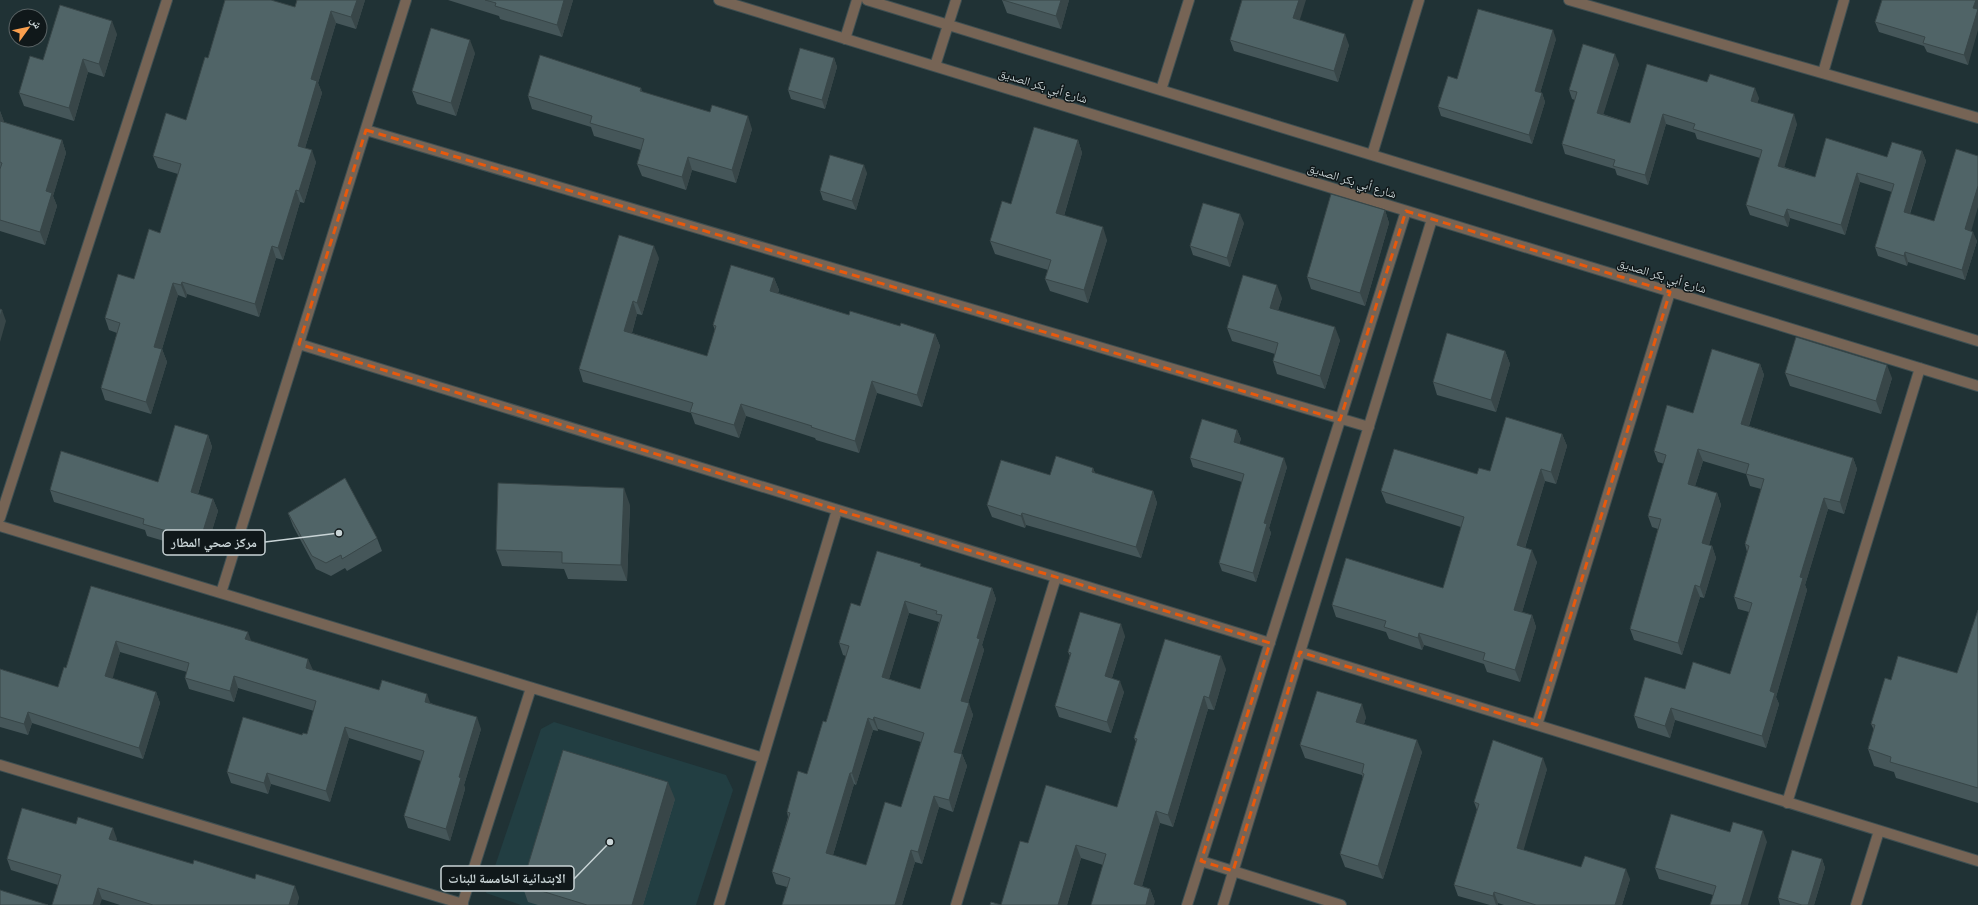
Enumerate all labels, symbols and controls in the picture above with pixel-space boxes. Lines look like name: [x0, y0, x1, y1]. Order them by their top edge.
north arrow: [8, 8, 48, 48]
text: ش: [26, 14, 45, 32]
street label: شارع أبي بكر الصديق: [996, 66, 1089, 109]
street label: شارع أبي بكر الصديق: [1305, 161, 1398, 204]
street label: شارع أبي بكر الصديق: [1615, 256, 1708, 299]
callout: مركز صحي المطار: [163, 530, 265, 555]
text: مركز صحي المطار: [170, 535, 257, 553]
callout: الابتدائية الخامسة للبنات: [441, 866, 574, 891]
text: الابتدائية الخامسة للبنات: [448, 871, 566, 886]

